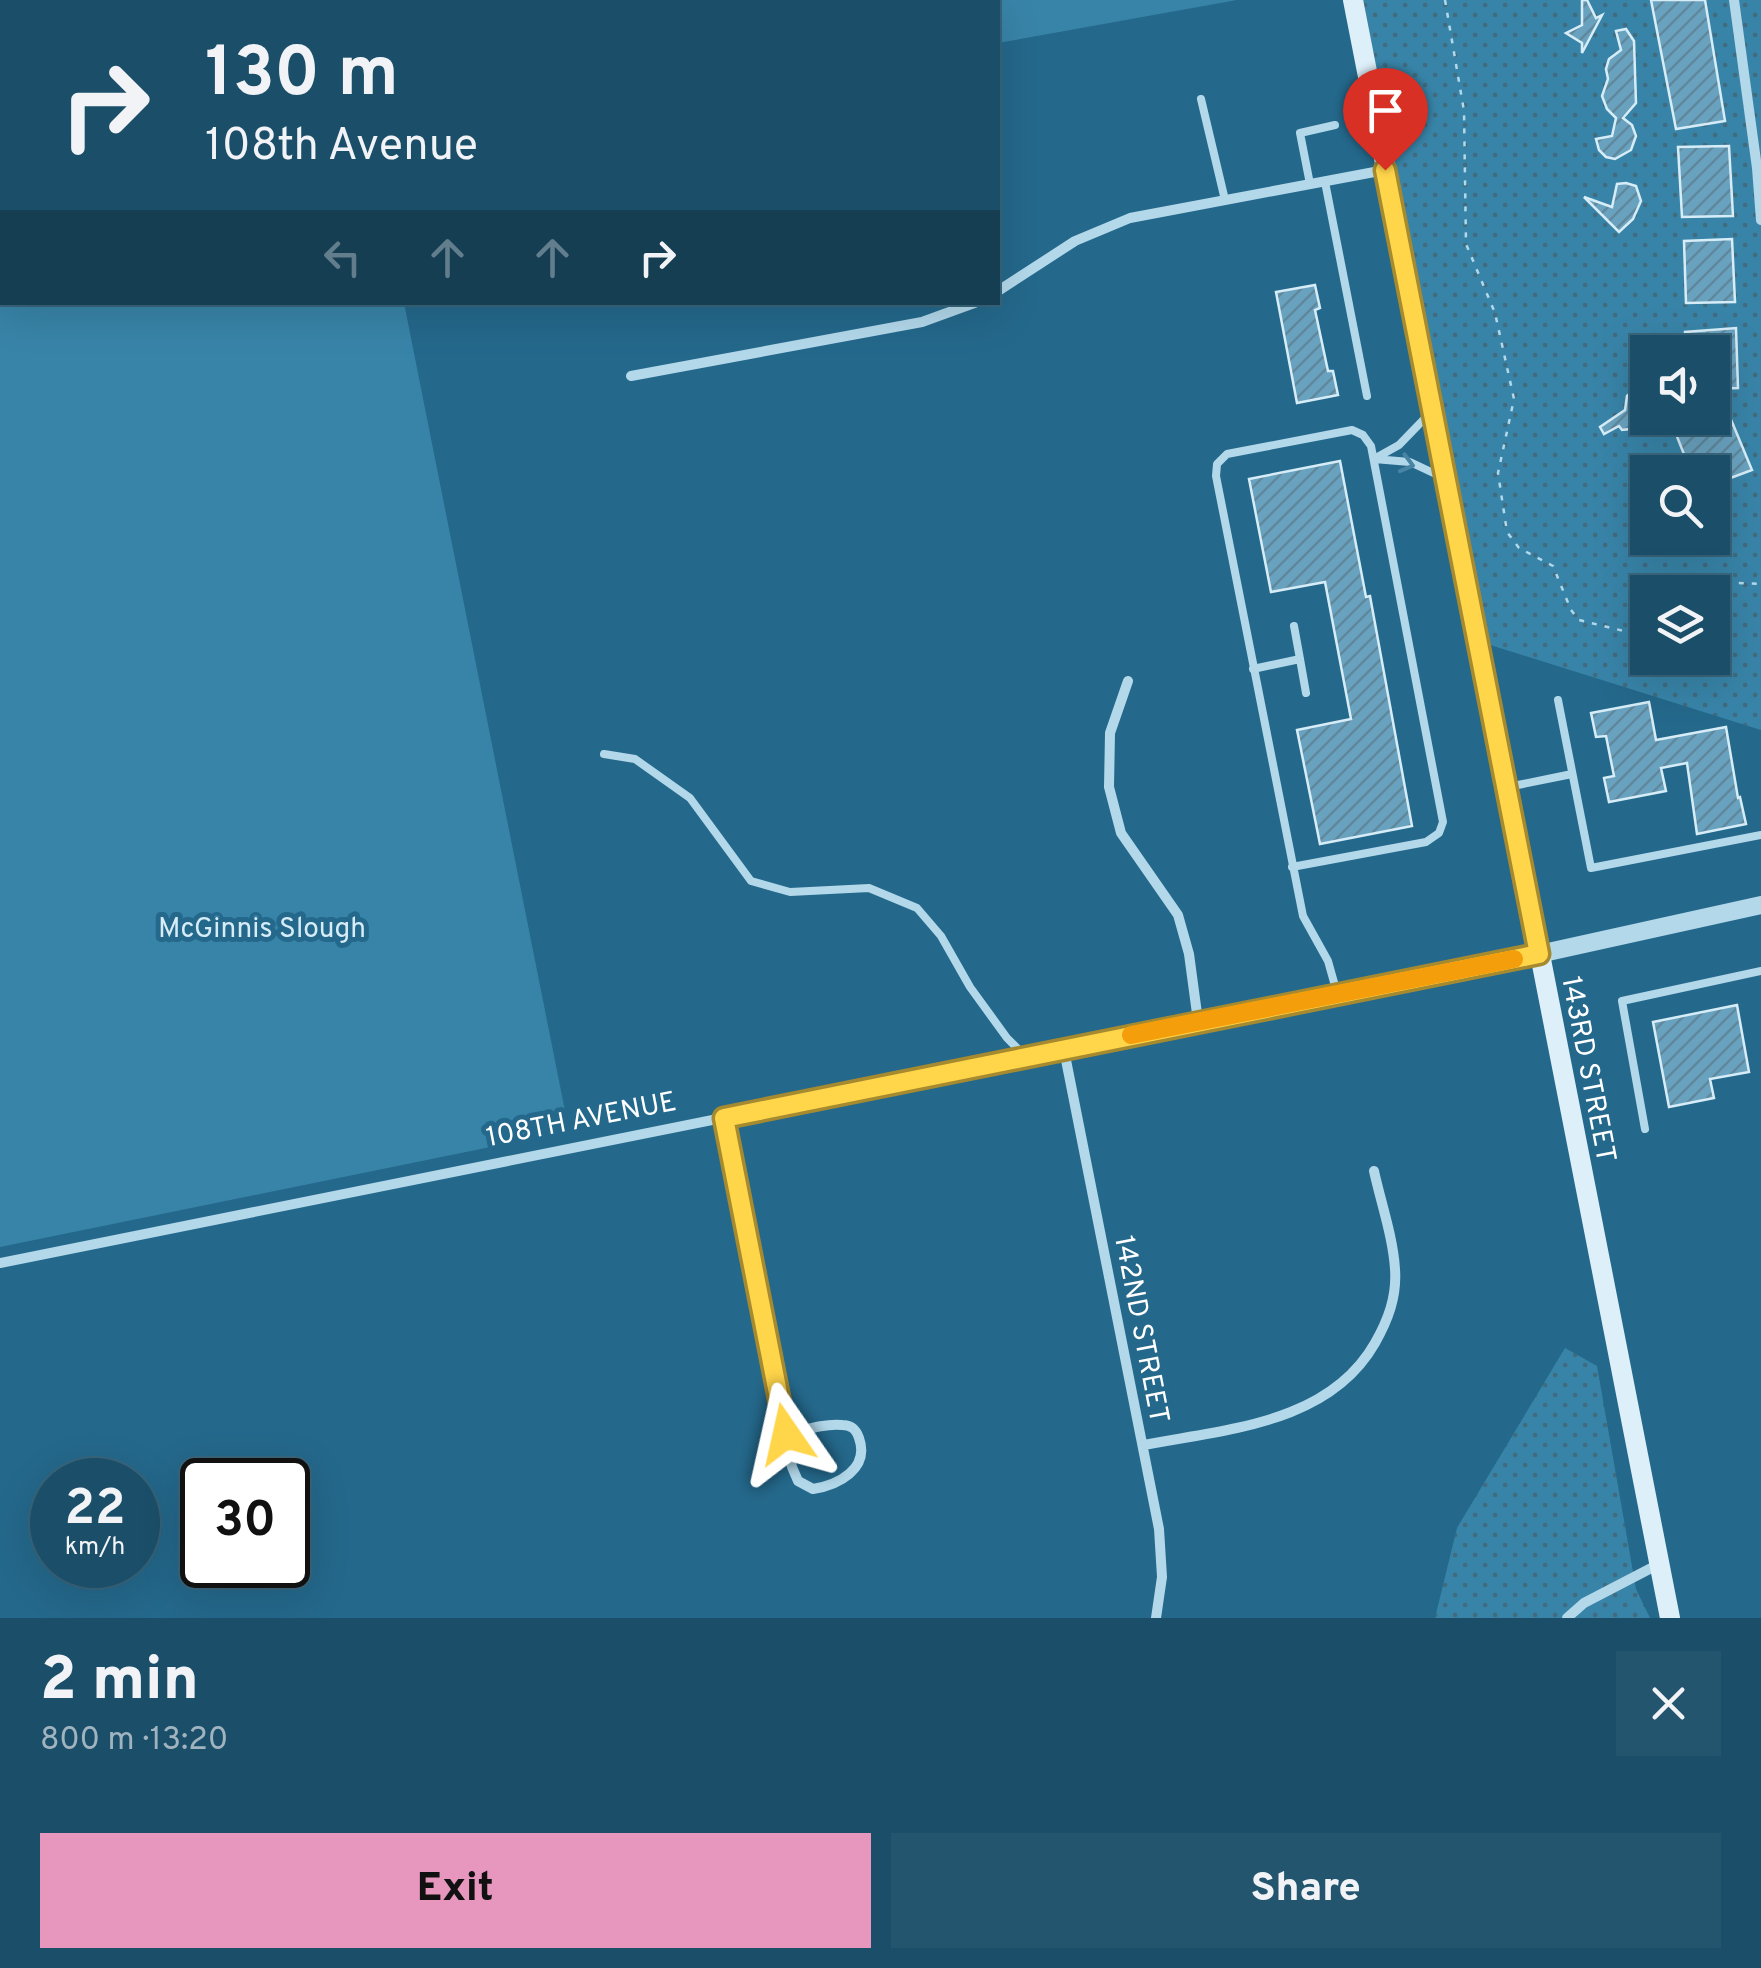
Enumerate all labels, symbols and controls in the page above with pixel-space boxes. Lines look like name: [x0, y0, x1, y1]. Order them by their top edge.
text: 130 m: [205, 32, 399, 121]
icon: right: [40, 40, 170, 170]
pin: [1343, 68, 1428, 171]
icon: arrive: [1358, 83, 1413, 138]
text: 108th Avenue: [205, 119, 478, 176]
icon: left: [315, 230, 370, 285]
icon: ahead: [420, 230, 475, 285]
icon: ahead: [525, 230, 580, 285]
icon: right: [630, 230, 685, 285]
map controls: [1630, 335, 1730, 675]
button: sound: [1630, 335, 1730, 435]
one-way arrow: [1398, 453, 1416, 474]
button: search: [1630, 455, 1730, 555]
button: layers: [1630, 575, 1730, 675]
park label: McGinnis Slough: [158, 912, 366, 948]
street label: 143RD STREET: [1551, 973, 1623, 1166]
street label: 108TH AVENUE: [484, 1085, 680, 1157]
street label: 142ND STREET: [1104, 1233, 1176, 1427]
position arrow: [734, 1382, 838, 1486]
speed limit sign: 30: [180, 1458, 310, 1588]
text: 22: [64, 1479, 126, 1542]
text: km/h: [65, 1532, 125, 1564]
text: 2 min: [40, 1645, 199, 1721]
button: close: [1616, 1651, 1721, 1756]
text: 800 m · 13:20: [40, 1721, 228, 1761]
button: Exit: [40, 1833, 871, 1948]
button: Share: [891, 1833, 1721, 1948]

